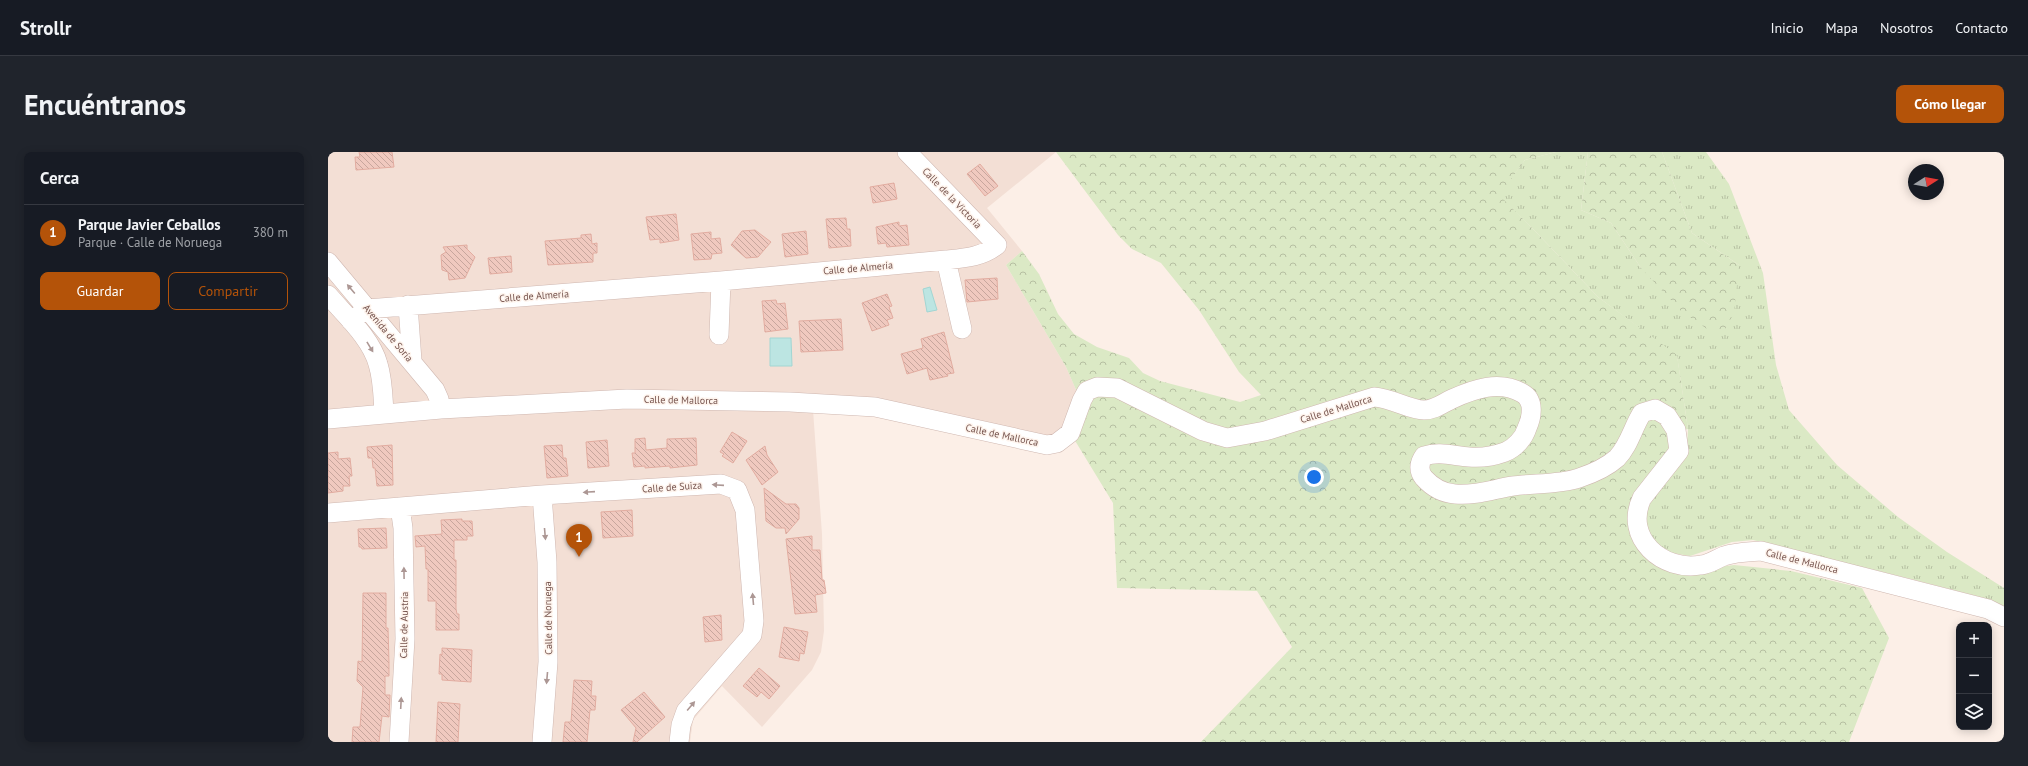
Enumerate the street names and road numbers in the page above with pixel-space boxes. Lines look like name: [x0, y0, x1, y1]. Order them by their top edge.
street label: Calle de la Victoria: [920, 165, 984, 231]
street label: Calle de Almería: [823, 258, 893, 278]
street label: Calle de Almería: [499, 287, 569, 305]
street label: Avenida de Soria: [360, 302, 416, 365]
street label: Calle de Mallorca: [1299, 392, 1373, 426]
street label: Calle de Mallorca: [644, 393, 718, 407]
street label: Calle de Mallorca: [964, 421, 1040, 449]
street label: Calle de Suiza: [642, 478, 702, 496]
street label: Calle de Mallorca: [1764, 546, 1840, 576]
street label: Calle de Noruega: [541, 581, 555, 655]
street label: Calle de Austria: [397, 591, 411, 658]

